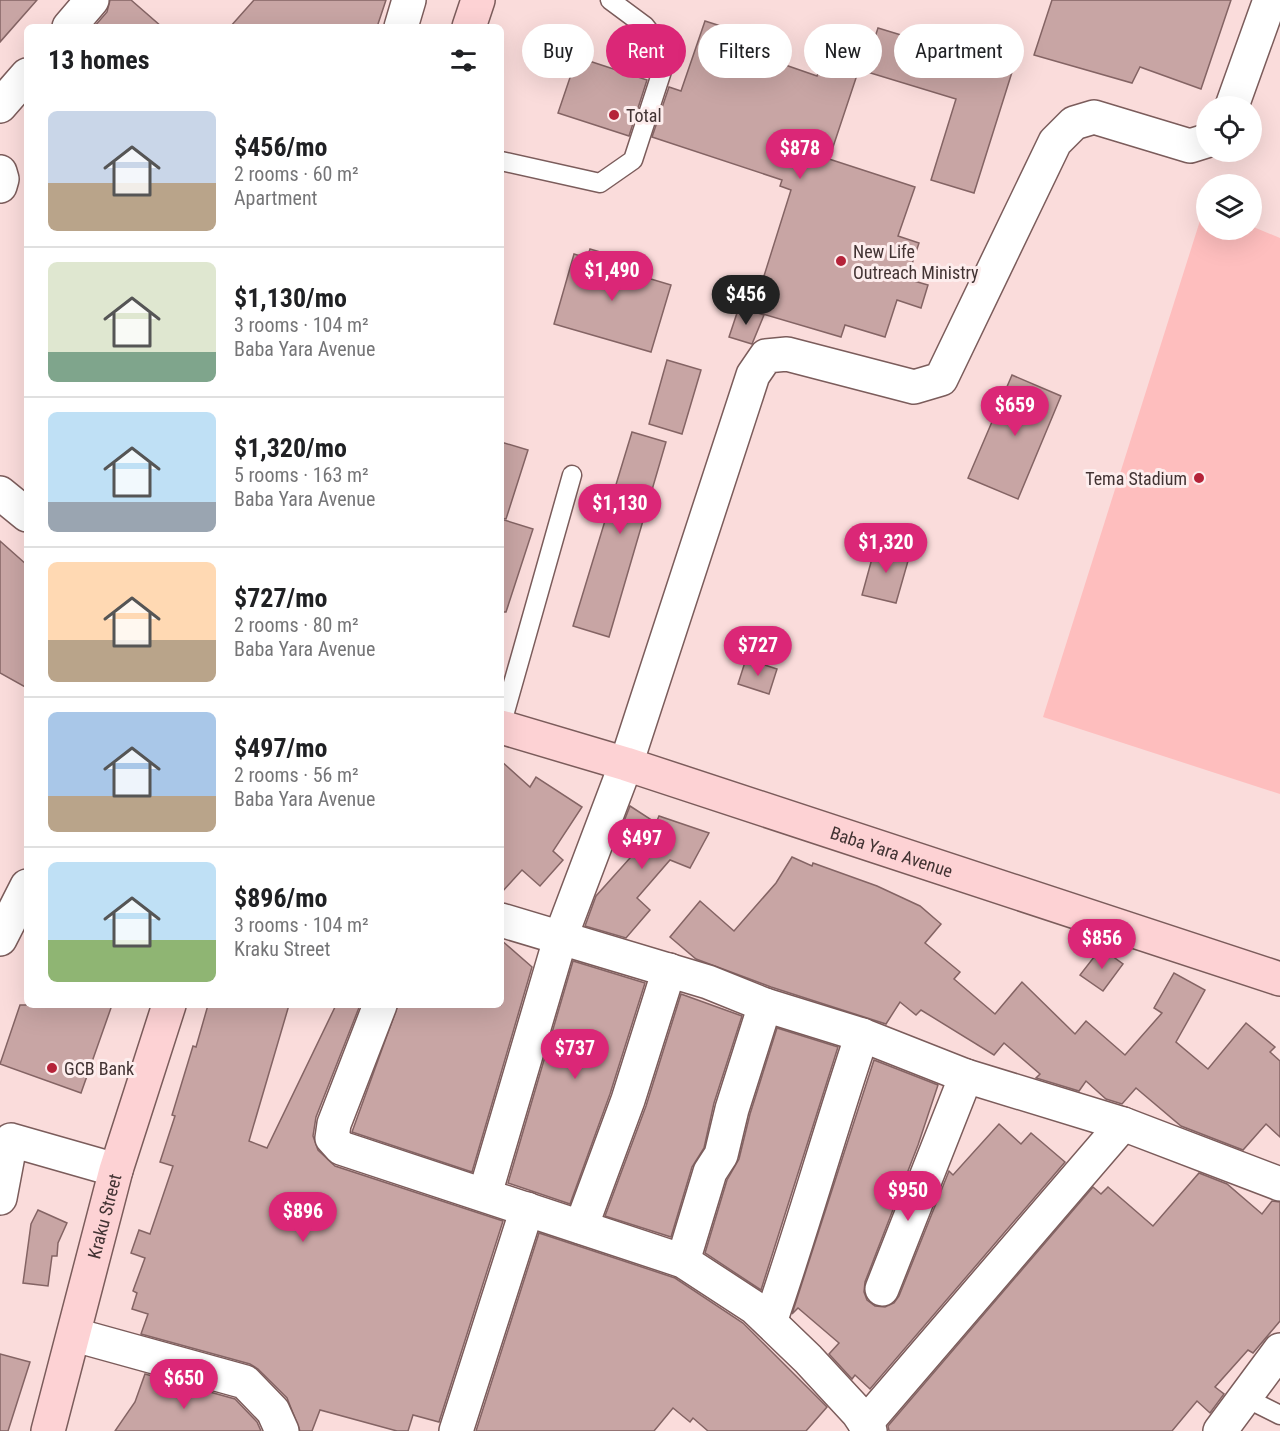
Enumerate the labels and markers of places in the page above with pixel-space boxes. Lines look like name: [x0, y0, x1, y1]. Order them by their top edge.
place label: Total: [626, 105, 662, 126]
marker: Total: [607, 108, 621, 122]
pin: $878: [764, 129, 836, 180]
place label: New Life Outreach Ministry: [853, 241, 979, 283]
pin: $1,490: [563, 251, 661, 302]
marker: New Life Outreach Ministry: [834, 254, 848, 268]
pin: $456: [710, 275, 782, 326]
pin: $659: [979, 386, 1051, 437]
place label: Tema Stadium: [1085, 468, 1187, 489]
marker: Tema Stadium: [1192, 471, 1206, 485]
pin: $1,130: [571, 484, 669, 535]
pin: $1,320: [837, 523, 935, 574]
pin: $727: [722, 626, 794, 677]
pin: $497: [606, 819, 678, 870]
pin: $856: [1066, 919, 1138, 970]
pin: $737: [539, 1029, 611, 1080]
place label: GCB Bank: [64, 1058, 134, 1079]
marker: GCB Bank: [45, 1061, 59, 1075]
pin: $950: [872, 1171, 944, 1222]
pin: $896: [267, 1192, 339, 1243]
pin: $650: [148, 1359, 220, 1410]

